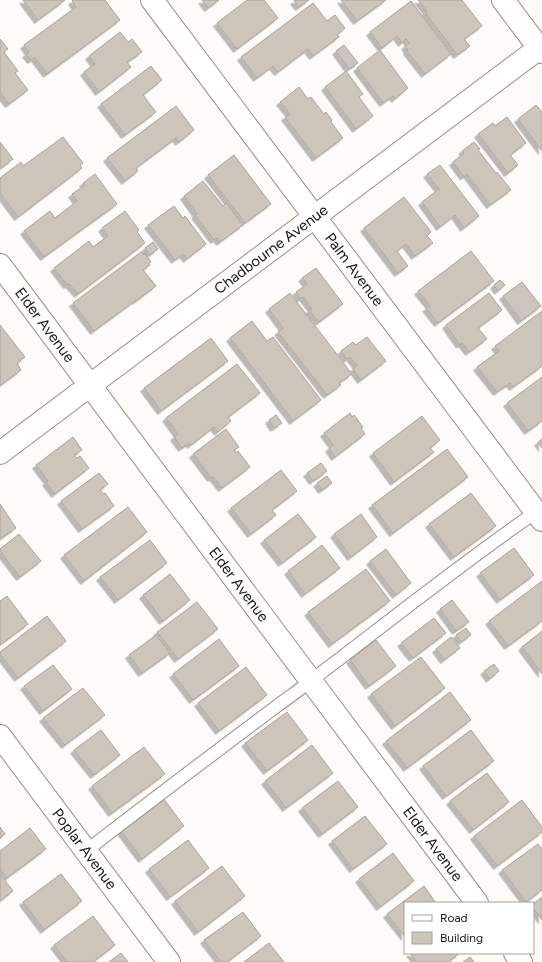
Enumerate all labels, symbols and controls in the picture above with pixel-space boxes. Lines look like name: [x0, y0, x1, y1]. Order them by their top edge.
street label: Chadbourne Avenue: [211, 201, 332, 298]
street label: Palm Avenue: [321, 229, 387, 310]
street label: Elder Avenue: [11, 284, 79, 366]
street label: Elder Avenue: [205, 544, 273, 626]
street label: Elder Avenue: [399, 803, 467, 885]
street label: Poplar Avenue: [48, 805, 121, 893]
legend: [404, 902, 534, 954]
text: Road: [440, 911, 468, 925]
text: Building: [440, 931, 483, 945]

